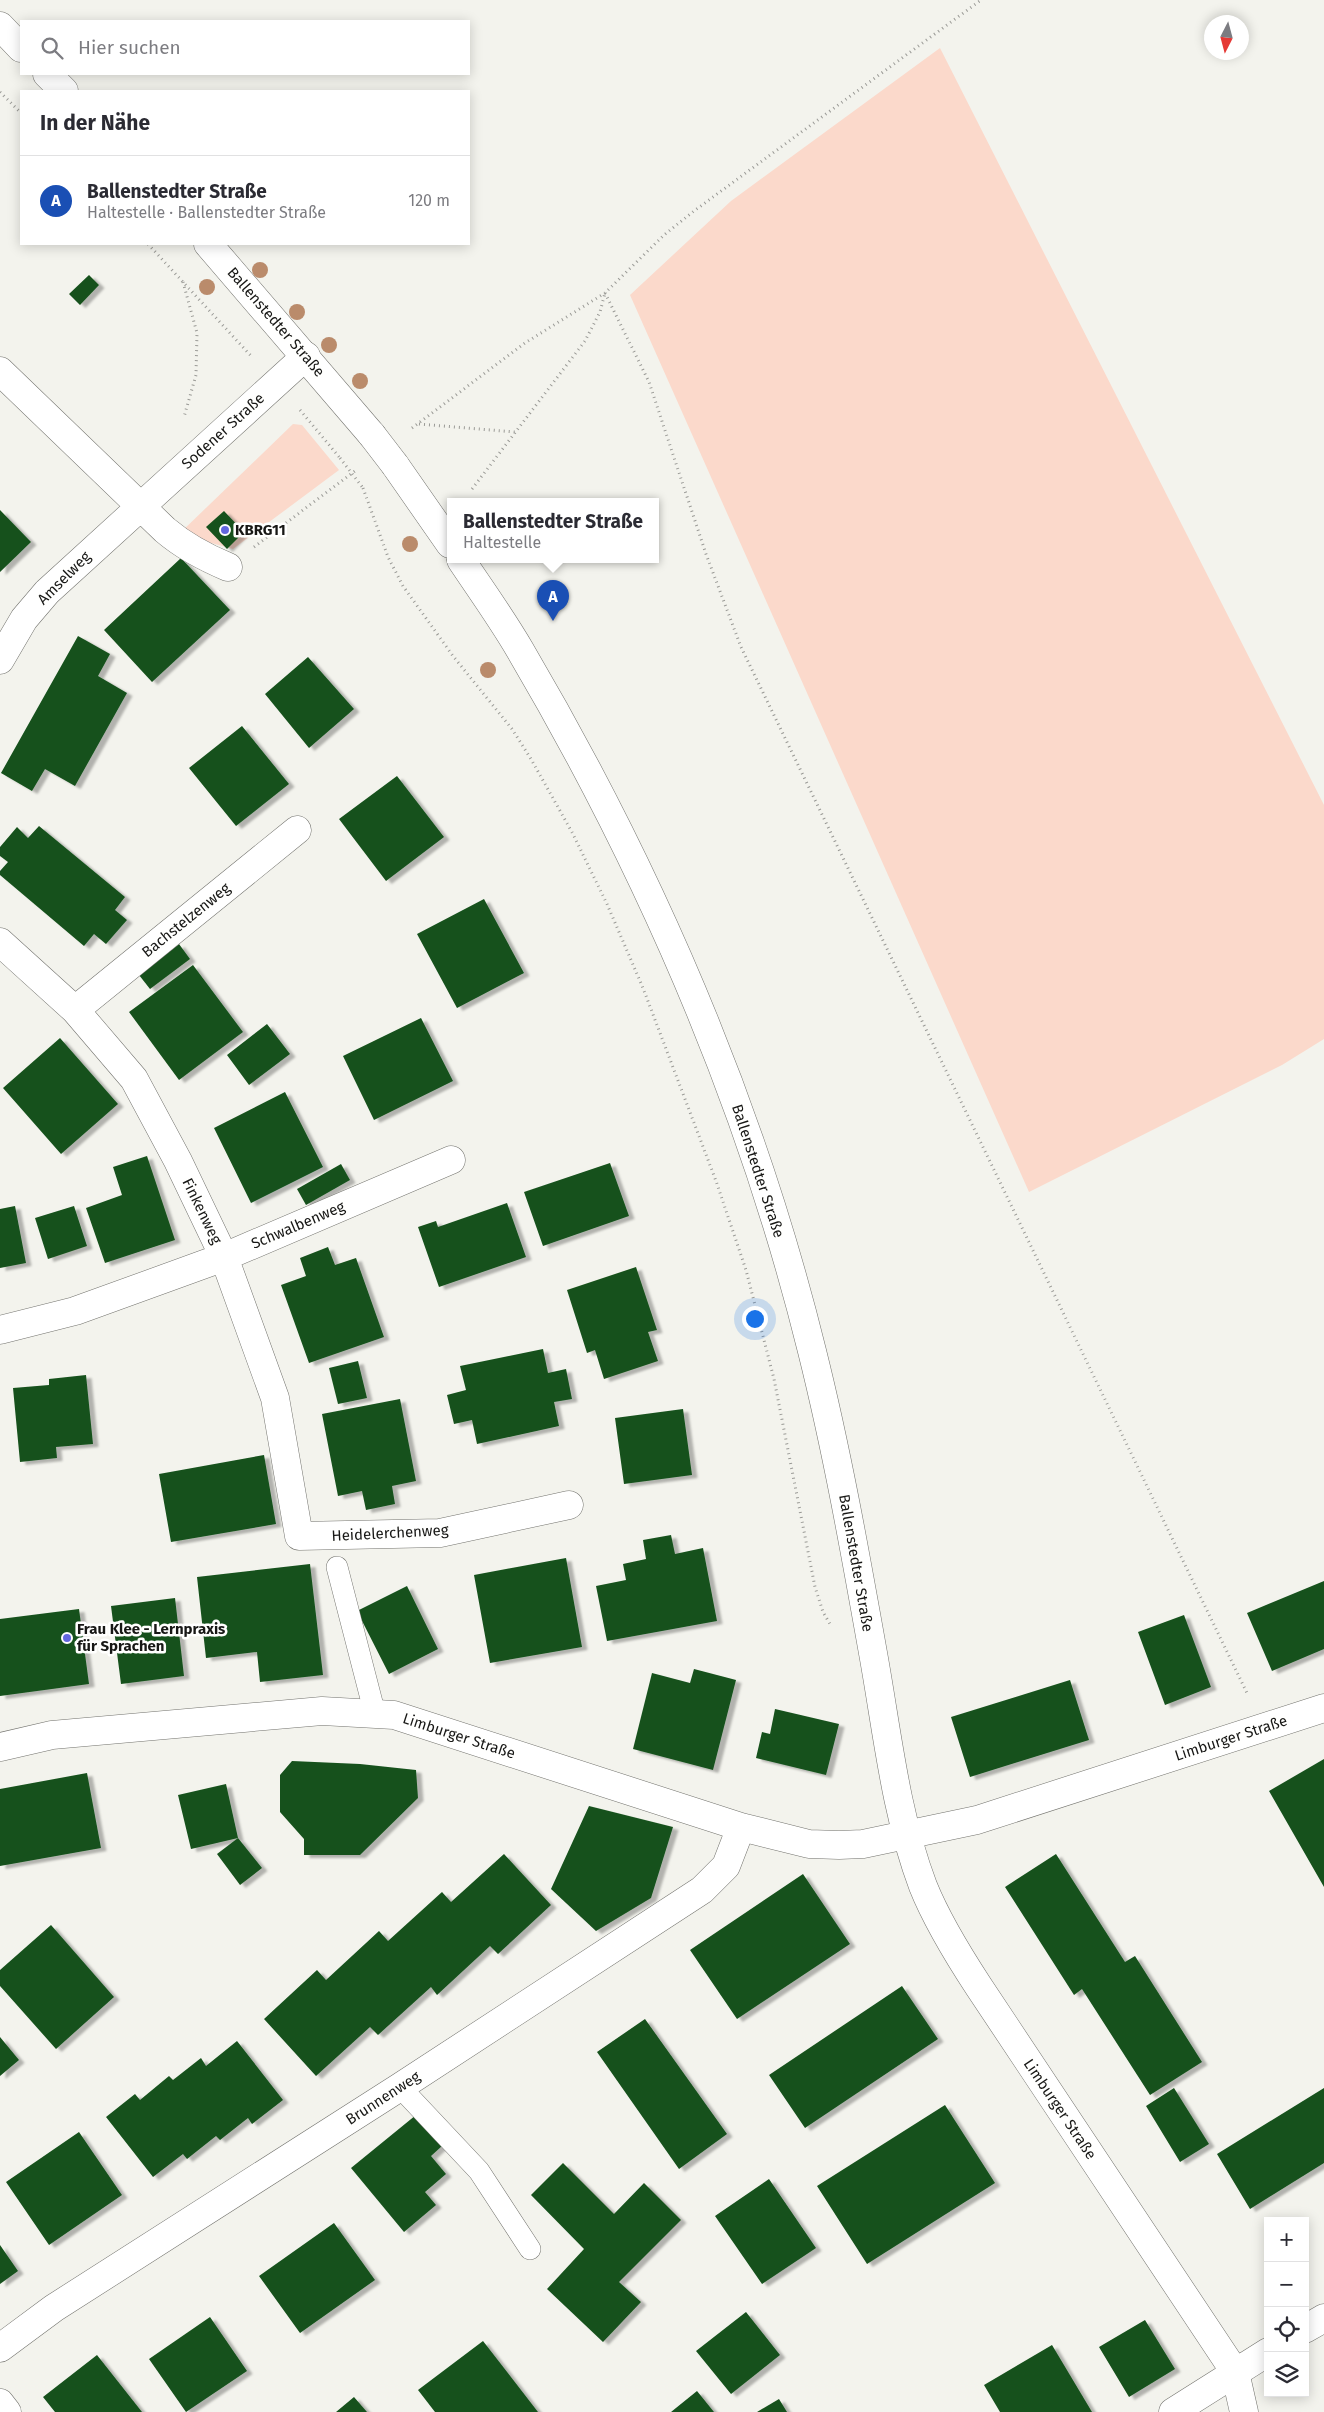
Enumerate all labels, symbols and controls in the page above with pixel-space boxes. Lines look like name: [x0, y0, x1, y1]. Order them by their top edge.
north arrow: [1204, 15, 1249, 60]
search box: [20, 20, 470, 75]
icon: search: [38, 34, 66, 62]
text: Hier suchen: [78, 36, 181, 59]
text: In der Nähe: [40, 110, 150, 136]
text: Ballenstedter Straße: [87, 180, 267, 203]
text: A: [51, 191, 61, 210]
text: 120 m: [408, 191, 450, 210]
text: Haltestelle · Ballenstedter Straße: [87, 203, 326, 222]
street label: Ballenstedter Straße: [223, 264, 329, 380]
street label: Sodener Straße: [178, 389, 268, 473]
popup: [447, 498, 659, 563]
text: Ballenstedter Straße: [463, 510, 643, 533]
place label: KBRG11: [235, 521, 286, 539]
marker: KBRG11: [219, 524, 231, 536]
text: Haltestelle: [463, 533, 541, 552]
street label: Amselweg: [34, 548, 94, 608]
pin: A: [537, 580, 569, 621]
street label: Bachstelzenweg: [138, 879, 234, 961]
street label: Ballenstedter Straße: [728, 1102, 788, 1240]
street label: Finkenweg: [178, 1175, 226, 1247]
street label: Schwalbenweg: [249, 1197, 348, 1253]
your location: [742, 1306, 768, 1332]
street label: Ballenstedter Straße: [835, 1493, 877, 1633]
street label: Heidelerchenweg: [331, 1521, 449, 1545]
place label: Frau Klee - Lernpraxis für Sprachen: [77, 1620, 225, 1655]
marker: Frau Klee - Lernpraxis für Sprachen: [61, 1632, 73, 1644]
street label: Limburger Straße: [400, 1709, 518, 1763]
street label: Limburger Straße: [1172, 1711, 1290, 1765]
street label: Limburger Straße: [1020, 2055, 1100, 2163]
street label: Brunnenweg: [342, 2067, 424, 2129]
map controls: [1264, 2217, 1309, 2397]
button: +: [1264, 2217, 1309, 2262]
button: −: [1264, 2262, 1309, 2307]
button: locate: [1264, 2307, 1309, 2352]
button: layers: [1264, 2352, 1309, 2397]

